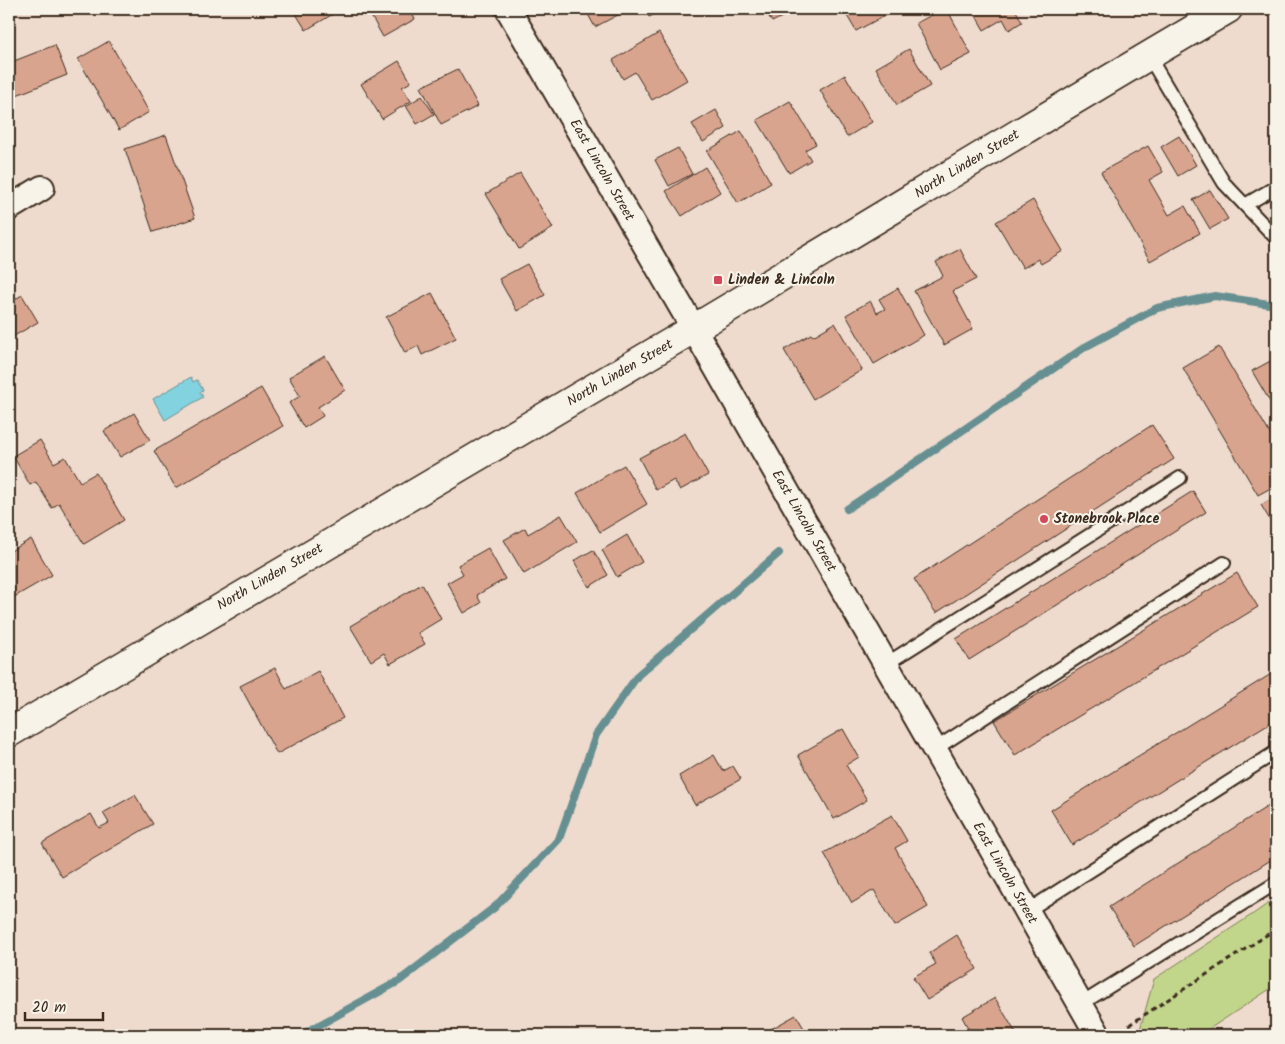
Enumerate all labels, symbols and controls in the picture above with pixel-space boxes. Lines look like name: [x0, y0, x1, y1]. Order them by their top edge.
street label: East Lincoln Street: [564, 115, 641, 226]
street label: North Linden Street: [910, 124, 1024, 204]
place label: Linden & Lincoln: [728, 269, 835, 291]
marker: Linden & Lincoln: [712, 274, 724, 286]
street label: North Linden Street: [563, 333, 678, 412]
street label: East Lincoln Street: [766, 466, 843, 577]
place label: Stonebrook Place: [1054, 508, 1159, 530]
marker: Stonebrook Place: [1038, 513, 1050, 525]
street label: North Linden Street: [213, 537, 328, 616]
street label: East Lincoln Street: [967, 818, 1044, 929]
scale bar: [25, 989, 102, 1021]
text: 20 m: [32, 996, 66, 1020]

